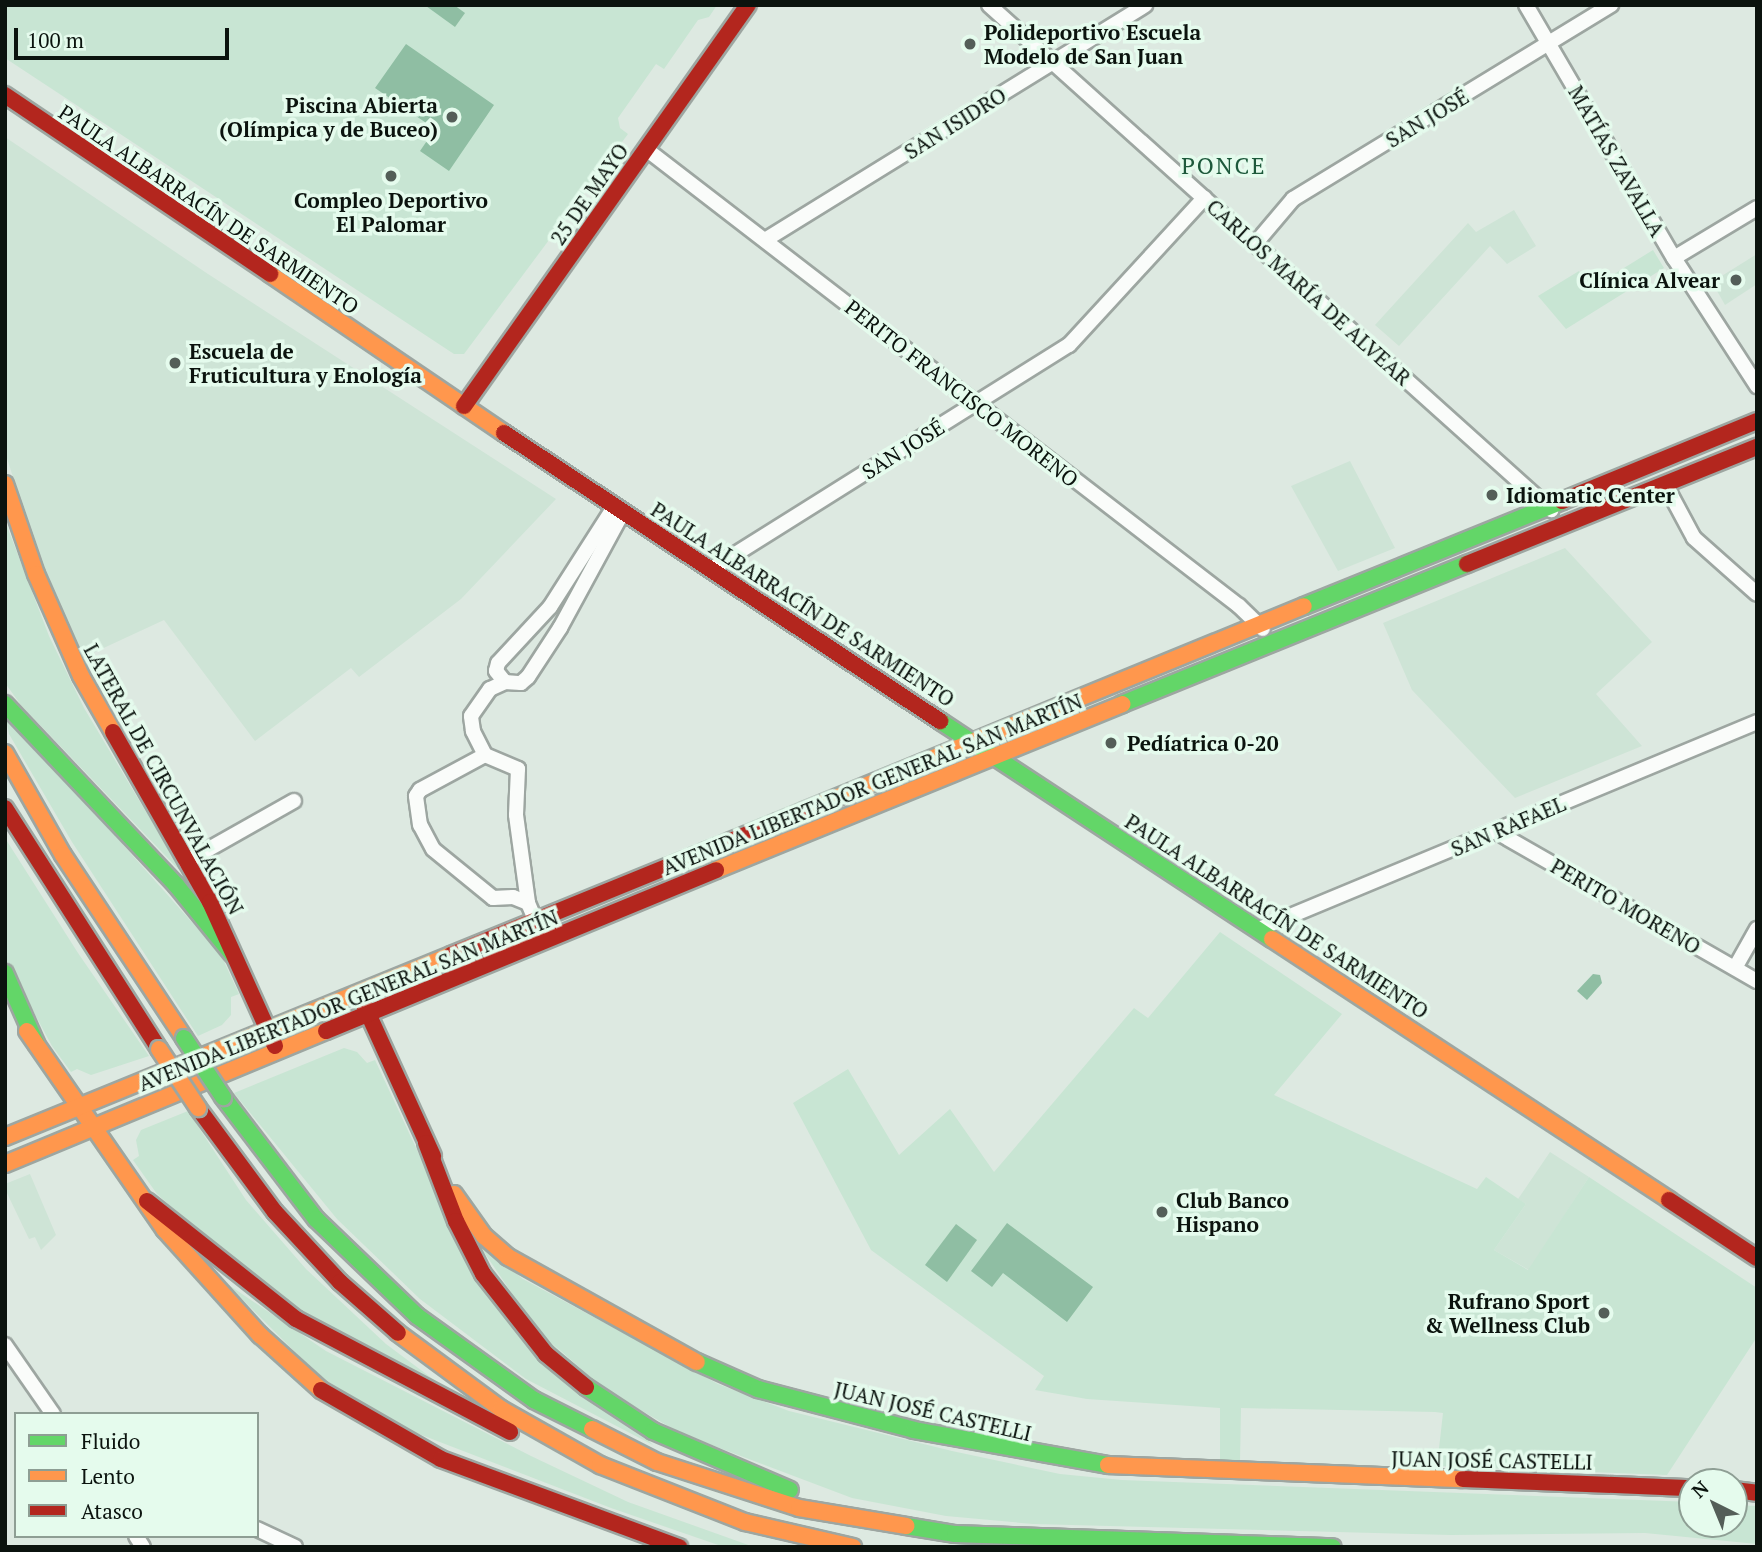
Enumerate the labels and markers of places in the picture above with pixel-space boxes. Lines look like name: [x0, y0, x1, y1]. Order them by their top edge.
place label: Polideportivo Escuela Modelo de San Juan: [984, 19, 1201, 69]
marker: Polideportivo Escuela Modelo de San Juan: [962, 36, 978, 52]
place label: Piscina Abierta (Olímpica y de Buceo): [219, 92, 438, 142]
marker: Piscina Abierta (Olímpica y de Buceo): [444, 109, 460, 125]
marker: Compleo Deportivo El Palomar: [383, 168, 399, 184]
place label: Compleo Deportivo El Palomar: [294, 187, 488, 237]
place label: Clínica Alvear: [1579, 267, 1720, 293]
marker: Clínica Alvear: [1726, 270, 1746, 290]
place label: Escuela de Fruticultura y Enología: [189, 338, 422, 388]
marker: Escuela de Fruticultura y Enología: [167, 355, 183, 371]
place label: Idiomatic Center: [1506, 482, 1675, 508]
marker: Idiomatic Center: [1484, 487, 1500, 503]
place label: Pedíatrica 0-20: [1127, 730, 1279, 756]
marker: Pedíatrica 0-20: [1101, 733, 1121, 753]
place label: Club Banco Hispano: [1176, 1187, 1289, 1237]
marker: Club Banco Hispano: [1154, 1204, 1170, 1220]
place label: Rufrano Sport & Wellness Club: [1425, 1288, 1590, 1338]
marker: Rufrano Sport & Wellness Club: [1596, 1305, 1612, 1321]

